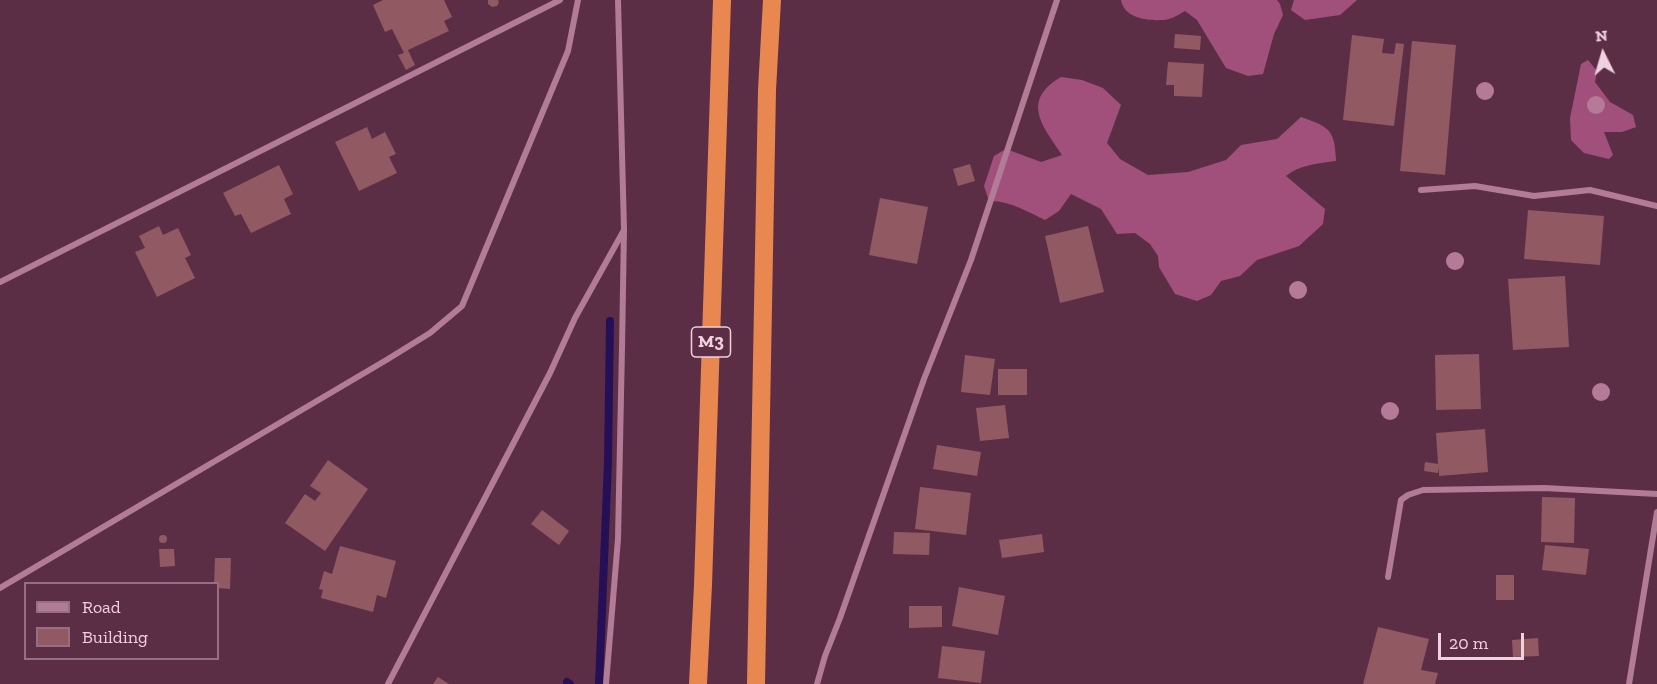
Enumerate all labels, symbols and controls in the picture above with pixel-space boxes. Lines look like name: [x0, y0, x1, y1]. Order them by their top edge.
north arrow: [1573, 24, 1633, 84]
text: N: [1594, 26, 1608, 46]
road number: M3: [692, 327, 730, 357]
legend: [24, 582, 219, 660]
text: Road: [82, 596, 121, 618]
scale bar: [1441, 621, 1526, 659]
text: Building: [82, 626, 148, 648]
text: 20 m: [1449, 632, 1488, 654]

